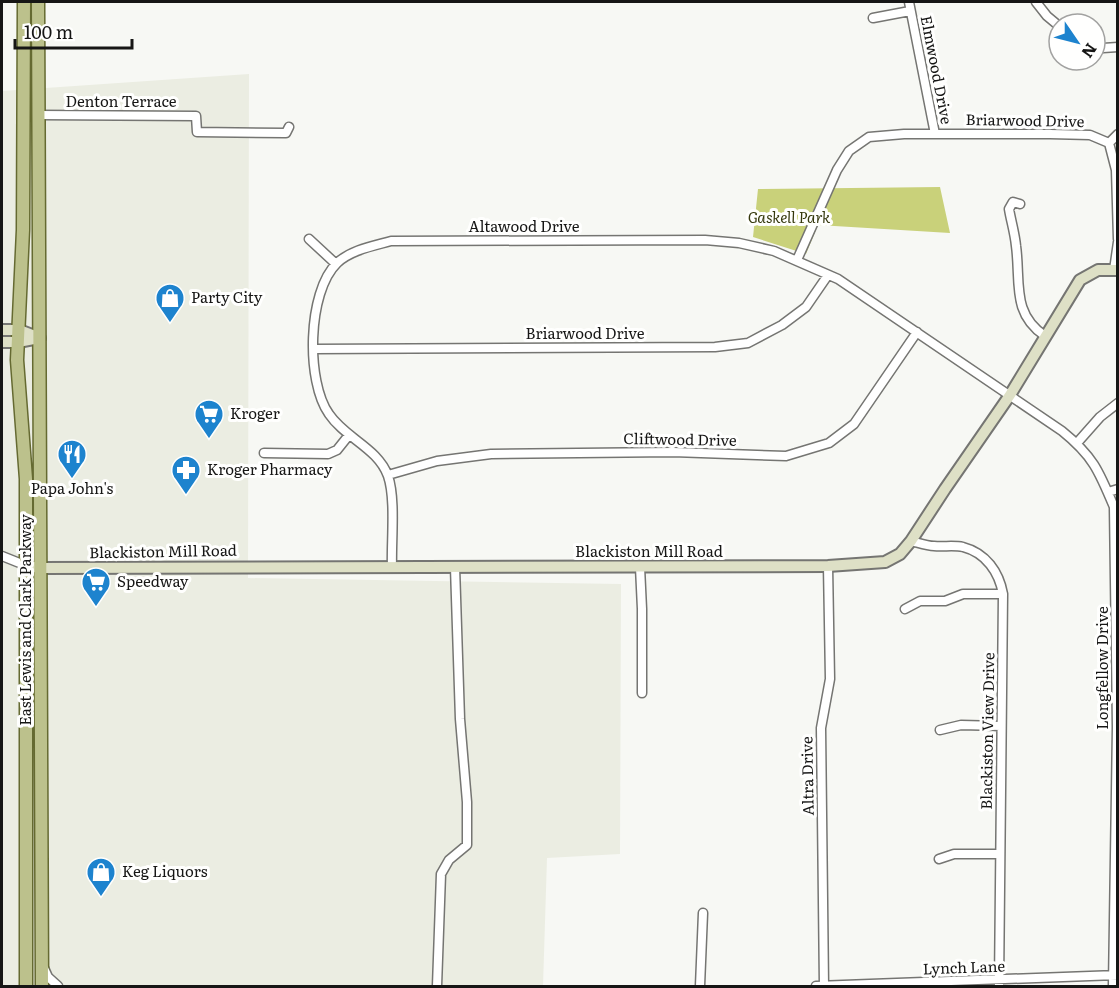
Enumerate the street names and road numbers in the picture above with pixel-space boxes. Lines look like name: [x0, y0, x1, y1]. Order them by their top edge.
street label: Elmwood Drive: [916, 13, 959, 126]
street label: Denton Terrace: [65, 89, 177, 112]
street label: Briarwood Drive: [965, 107, 1085, 132]
street label: Altawood Drive: [468, 214, 580, 237]
street label: Briarwood Drive: [526, 321, 645, 344]
street label: Cliftwood Drive: [623, 426, 737, 451]
street label: East Lewis and Clark Parkway: [13, 514, 36, 726]
street label: Blackiston Mill Road: [89, 538, 237, 563]
street label: Blackiston Mill Road: [575, 539, 723, 562]
street label: Longfellow Drive: [1090, 606, 1113, 730]
street label: Blackiston View Drive: [974, 652, 999, 810]
street label: Altra Drive: [794, 736, 819, 816]
street label: Lynch Lane: [922, 954, 1006, 979]

